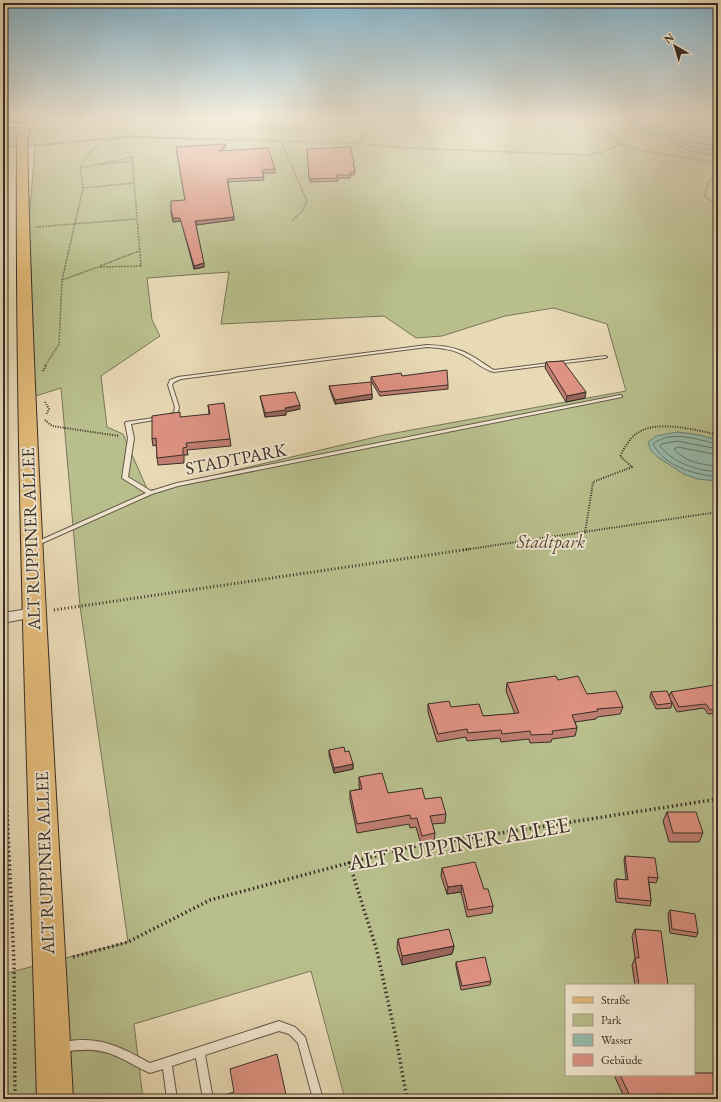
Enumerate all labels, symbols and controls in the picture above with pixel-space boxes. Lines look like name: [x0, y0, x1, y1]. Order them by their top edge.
north arrow: [655, 26, 695, 66]
text: N: [661, 30, 677, 46]
street label: STADTPARK: [183, 437, 289, 480]
street label: ALT RUPPINER ALLEE: [16, 447, 45, 632]
park label: Stadtpark: [516, 530, 585, 554]
street label: ALT RUPPINER ALLEE: [30, 771, 59, 956]
street label: ALT RUPPINER ALLEE: [345, 810, 572, 877]
legend: [565, 984, 695, 1076]
text: Straße: [601, 992, 630, 1008]
text: Park: [601, 1012, 622, 1028]
text: Wasser: [601, 1032, 632, 1048]
text: Gebäude: [601, 1052, 643, 1068]

